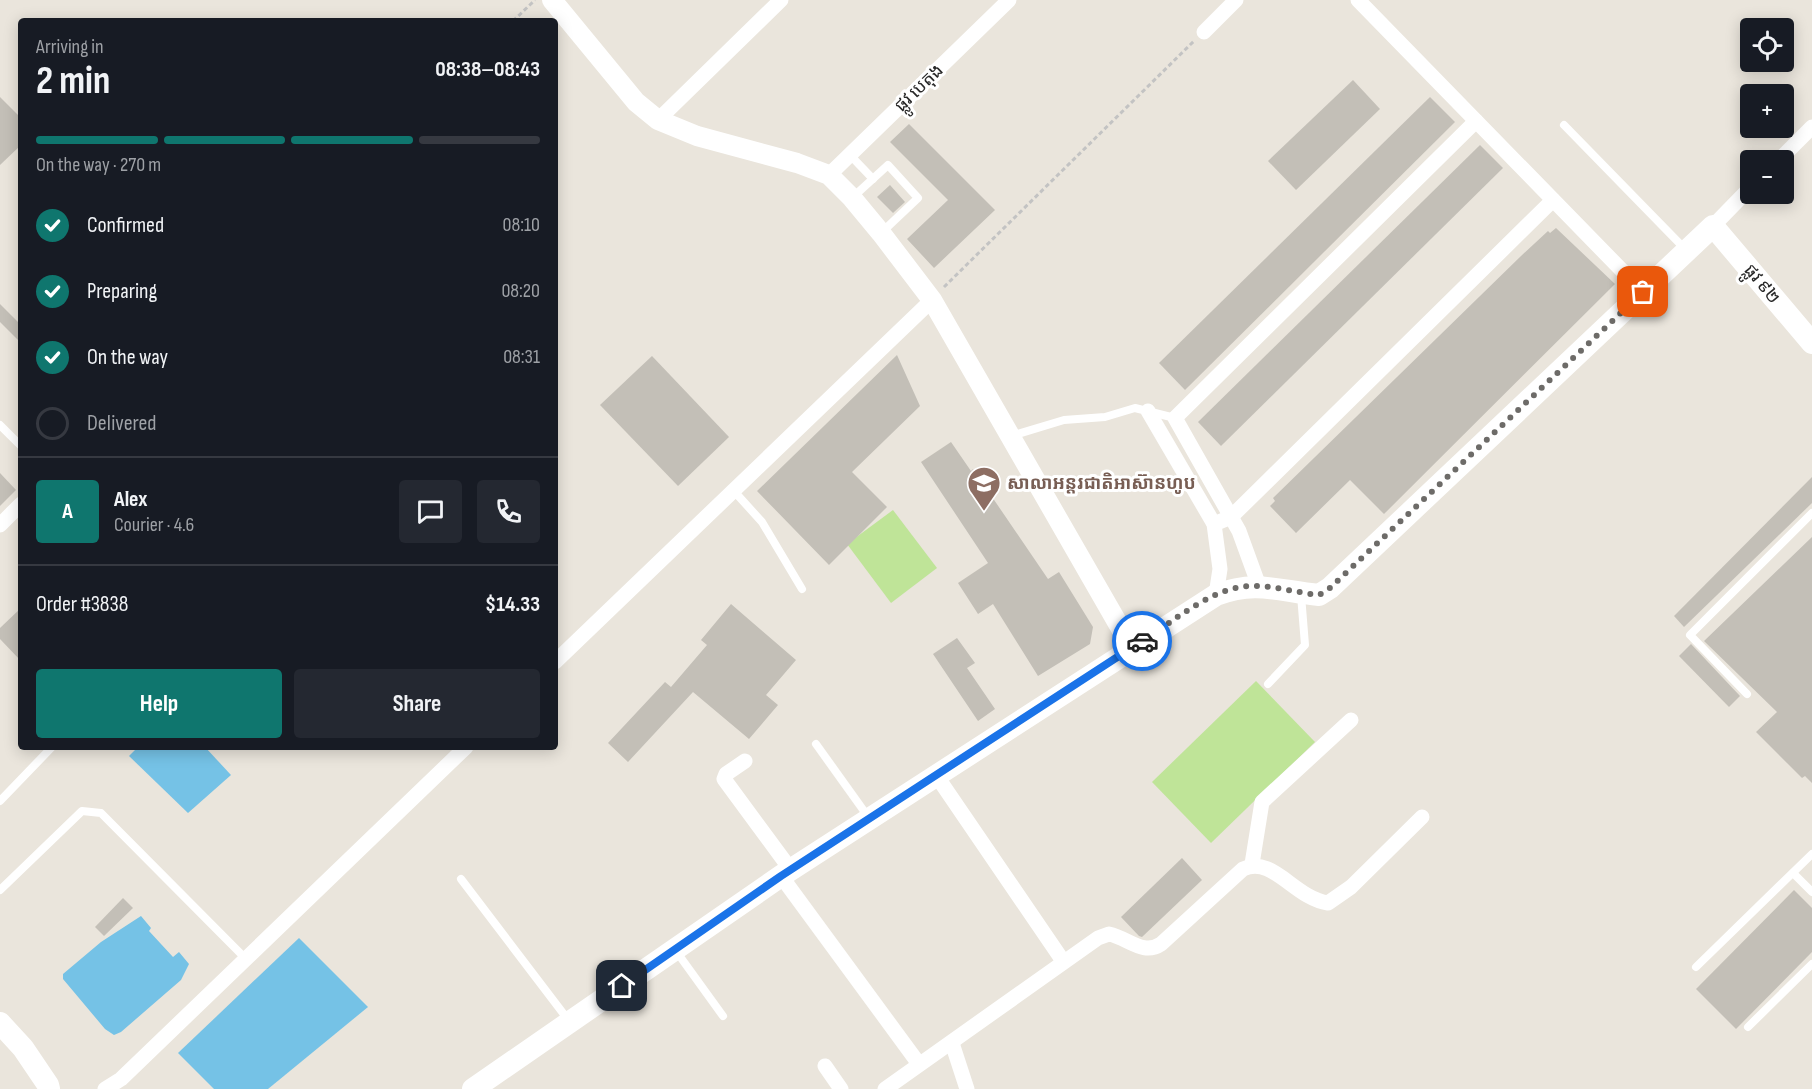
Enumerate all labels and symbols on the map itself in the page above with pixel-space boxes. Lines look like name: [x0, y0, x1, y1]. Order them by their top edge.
street label: ផ្លូវ បេតុង: [890, 60, 951, 120]
street label: ផ្លូវ ៩២: [1735, 260, 1785, 311]
pin: [1617, 266, 1668, 317]
school or university icon: សាលាអន្ដរជាតិអាស៊ានហូប: [966, 465, 1002, 512]
place label: សាលាអន្ដរជាតិអាស៊ានហូប: [1007, 472, 1196, 494]
courier: [1112, 611, 1172, 671]
pin: [596, 960, 647, 1011]

